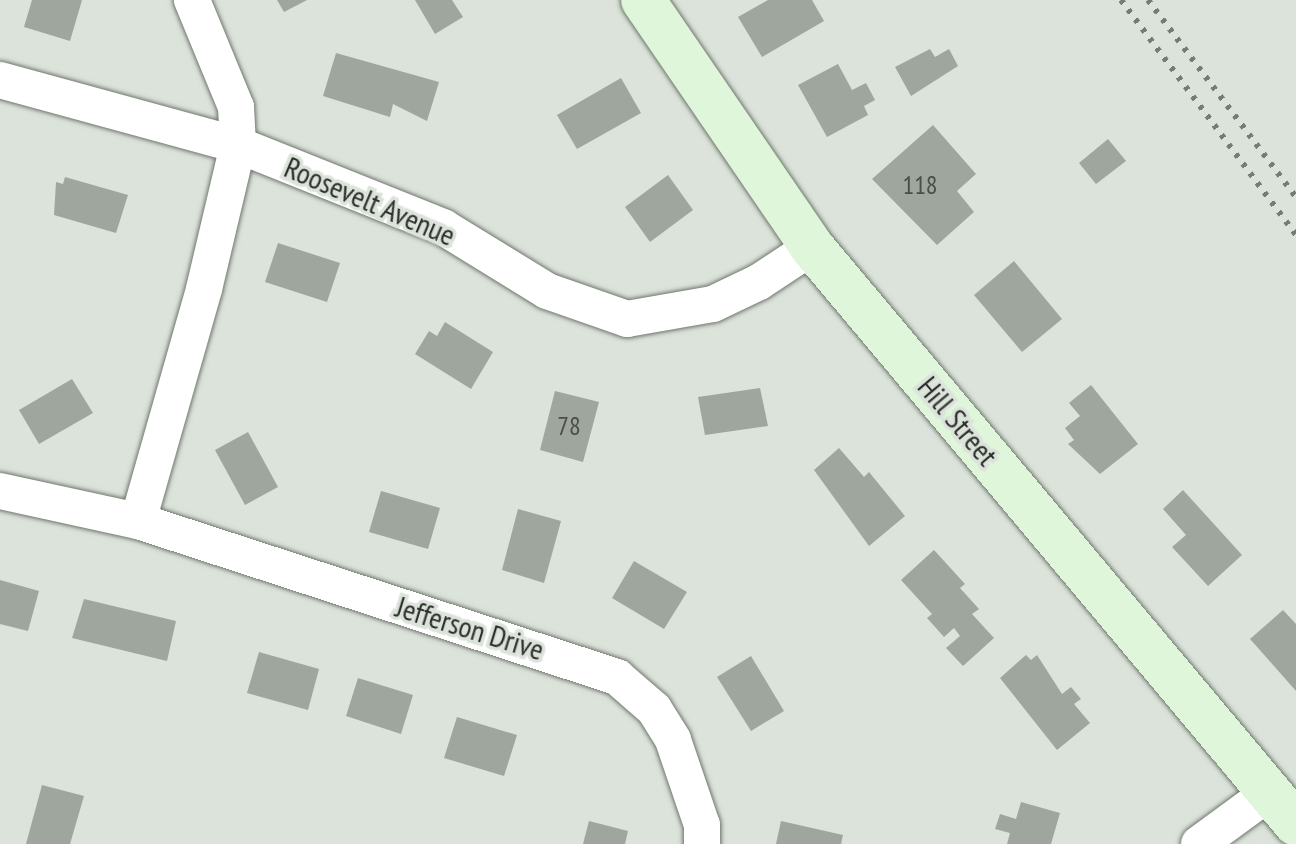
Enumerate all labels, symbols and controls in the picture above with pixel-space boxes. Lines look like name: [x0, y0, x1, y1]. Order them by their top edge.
street label: Roosevelt Avenue: [279, 149, 461, 253]
house number: 118: [902, 169, 938, 201]
street label: Hill Street: [910, 369, 1006, 473]
house number: 78: [557, 410, 581, 442]
street label: Jefferson Drive: [392, 588, 548, 668]

